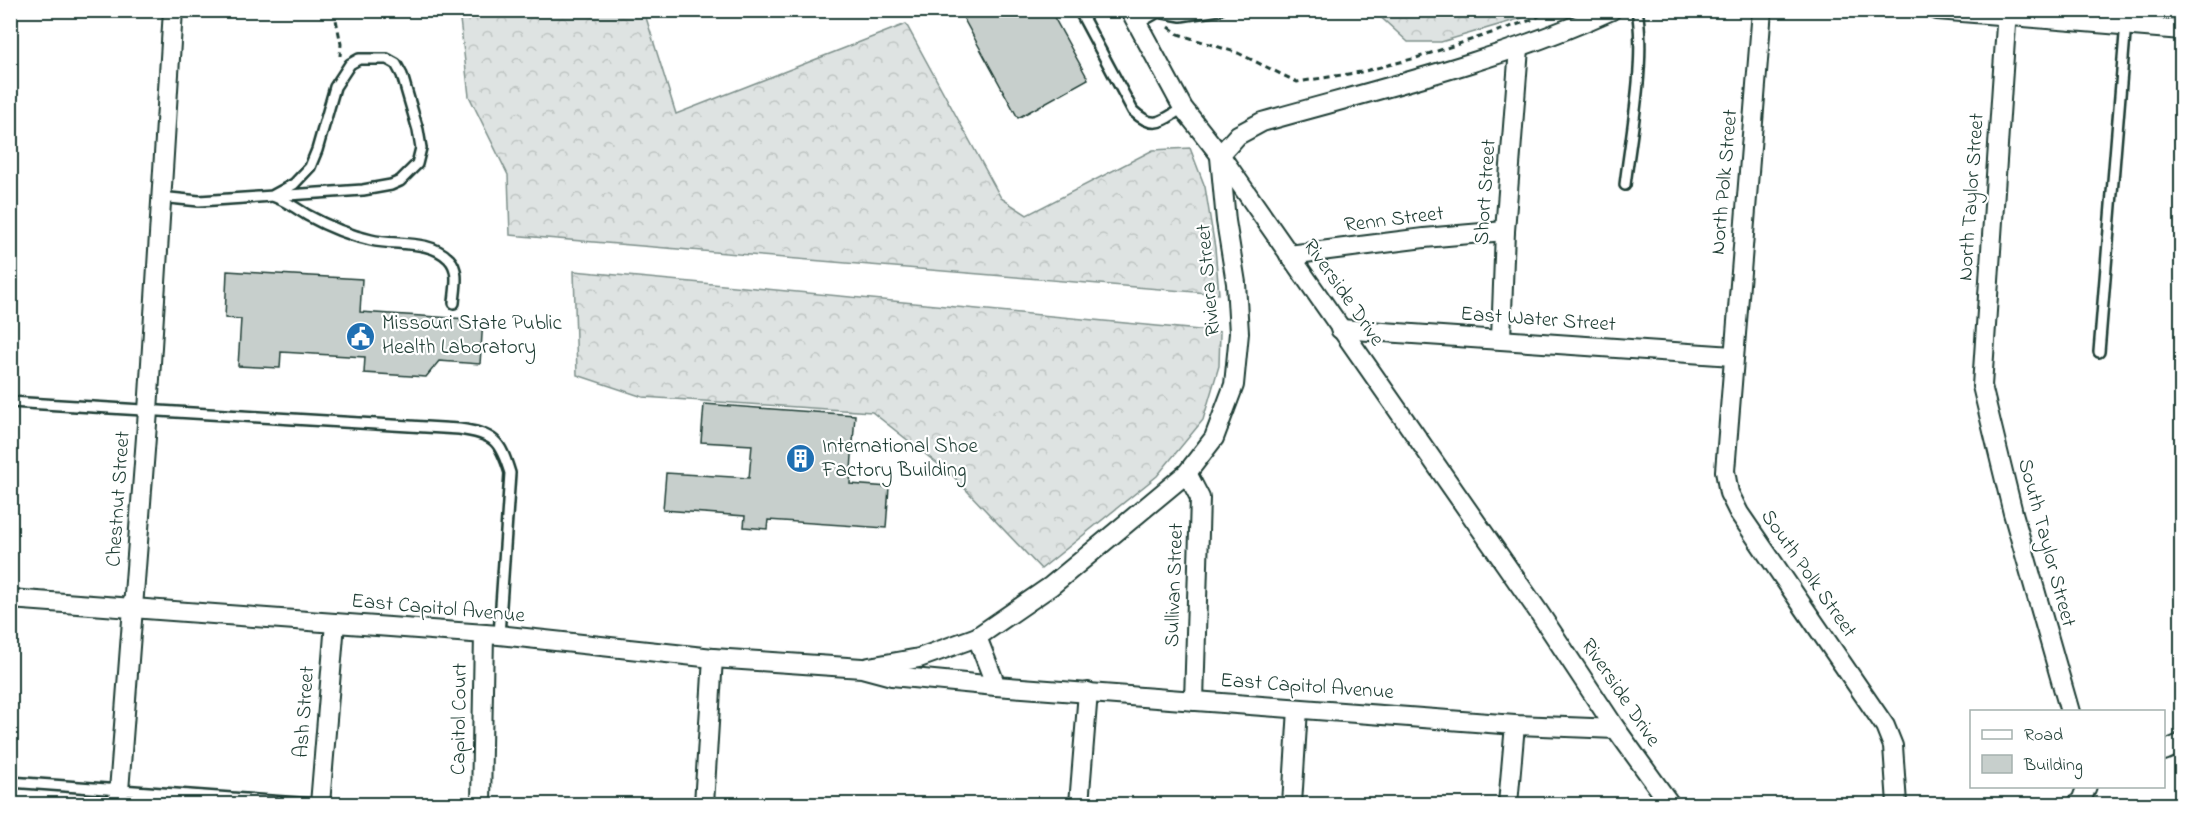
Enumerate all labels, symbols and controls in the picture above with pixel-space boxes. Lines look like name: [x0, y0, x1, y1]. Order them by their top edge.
street label: North Polk Street: [1704, 108, 1746, 256]
street label: North Taylor Street: [1951, 112, 1995, 282]
street label: Short Street: [1467, 138, 1505, 246]
street label: Renn Street: [1343, 199, 1445, 241]
street label: Riviera Street: [1189, 223, 1229, 337]
street label: Riverside Drive: [1295, 233, 1391, 353]
street label: East Water Street: [1459, 300, 1617, 340]
place label: Missouri State Public Health Laboratory: [382, 309, 563, 365]
public building icon: Missouri State Public Health Laboratory: [345, 320, 377, 352]
street label: Chestnut Street: [99, 430, 139, 568]
place label: International Shoe Factory Building: [821, 432, 979, 488]
building icon: International Shoe Factory Building: [785, 443, 817, 475]
street label: South Taylor Street: [2007, 456, 2083, 631]
street label: South Polk Street: [1752, 504, 1864, 644]
street label: Sullivan Street: [1158, 522, 1192, 648]
street label: East Capitol Avenue: [350, 586, 527, 632]
street label: Riverside Drive: [1573, 633, 1668, 754]
street label: Capitol Court: [444, 663, 476, 775]
street label: Ash Street: [287, 665, 323, 759]
street label: East Capitol Avenue: [1219, 666, 1395, 708]
legend: [1970, 710, 2165, 788]
text: Road: [2024, 723, 2063, 749]
text: Building: [2023, 753, 2083, 780]

